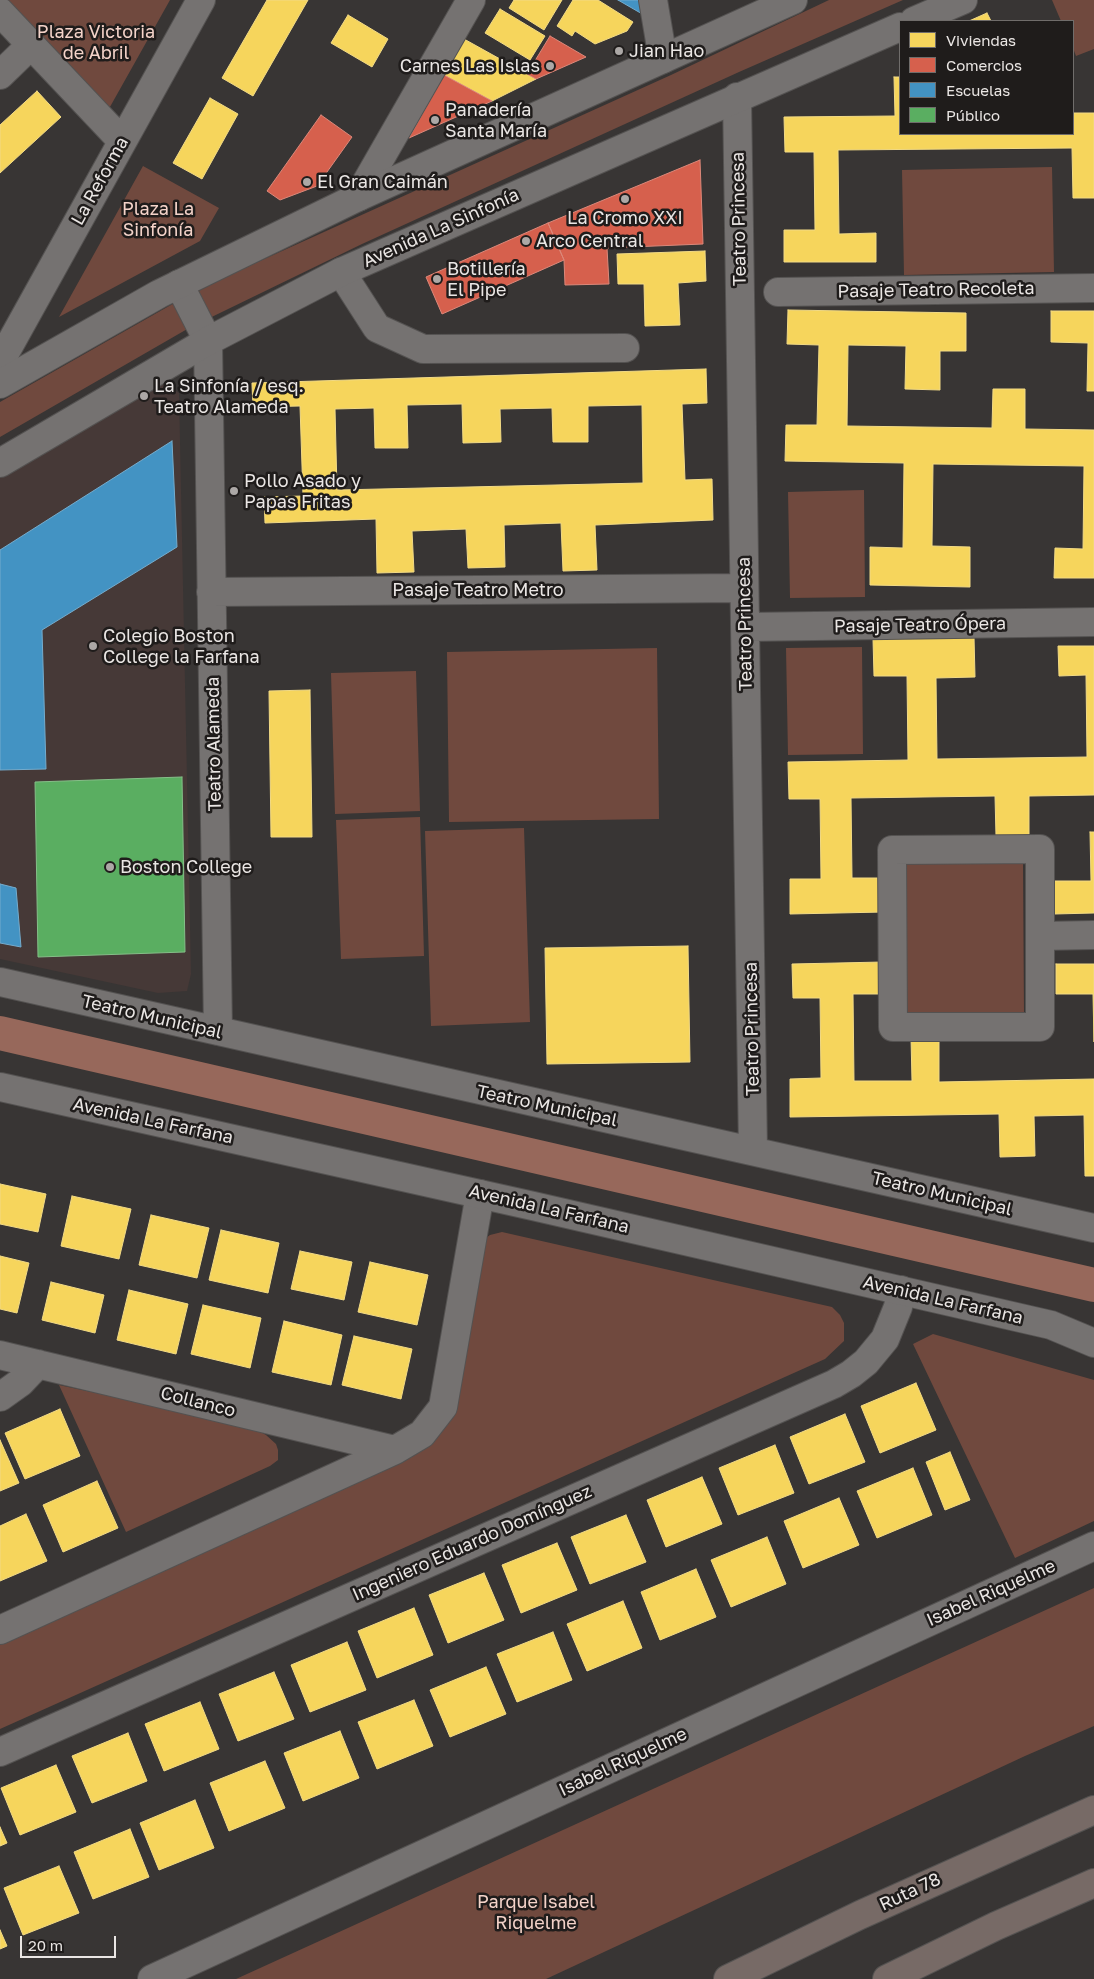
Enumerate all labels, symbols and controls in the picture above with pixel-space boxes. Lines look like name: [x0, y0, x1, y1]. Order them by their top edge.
legend: [899, 20, 1074, 135]
park label: Plaza Victoria de Abril: [37, 21, 155, 64]
text: Viviendas: [946, 31, 1016, 49]
place label: Jian Hao: [629, 40, 704, 62]
marker: Jian Hao: [613, 45, 625, 57]
place label: Carnes Las Islas: [400, 55, 540, 77]
text: Comercios: [946, 56, 1022, 74]
marker: Carnes Las Islas: [544, 60, 556, 72]
text: Escuelas: [946, 81, 1010, 99]
place label: Panadería Santa María: [445, 99, 547, 142]
text: Público: [946, 106, 1000, 124]
marker: Panadería Santa María: [429, 114, 441, 126]
street label: La Reforma: [67, 133, 133, 229]
street label: Teatro Princesa: [727, 152, 751, 286]
place label: El Gran Caimán: [317, 171, 448, 193]
marker: El Gran Caimán: [301, 176, 313, 188]
street label: Avenida La Sinfonía: [360, 184, 522, 272]
marker: La Cromo XXI: [619, 193, 631, 205]
park label: Plaza La Sinfonía: [122, 198, 194, 240]
place label: La Cromo XXI: [567, 207, 683, 229]
place label: Arco Central: [536, 230, 644, 252]
marker: Arco Central: [520, 235, 532, 247]
place label: Botillería El Pipe: [447, 258, 526, 300]
marker: Botillería El Pipe: [431, 273, 443, 285]
street label: Pasaje Teatro Recoleta: [837, 277, 1035, 303]
place label: La Sinfonía / esq. Teatro Alameda: [154, 375, 304, 418]
marker: La Sinfonía / esq. Teatro Alameda: [138, 390, 150, 402]
place label: Pollo Asado y Papas Fritas: [244, 470, 361, 512]
marker: Pollo Asado y Papas Fritas: [228, 485, 240, 497]
street label: Teatro Princesa: [733, 557, 757, 691]
street label: Pasaje Teatro Metro: [392, 579, 564, 601]
street label: Pasaje Teatro Ópera: [834, 613, 1006, 637]
place label: Colegio Boston College la Farfana: [103, 625, 260, 668]
marker: Colegio Boston College la Farfana: [87, 640, 99, 652]
street label: Teatro Alameda: [202, 677, 226, 811]
place label: Boston College: [120, 856, 252, 878]
marker: Boston College: [104, 861, 116, 873]
street label: Teatro Princesa: [740, 962, 764, 1096]
street label: Teatro Municipal: [80, 990, 224, 1044]
street label: Teatro Municipal: [475, 1081, 619, 1131]
street label: Avenida La Farfana: [71, 1093, 235, 1149]
street label: Teatro Municipal: [870, 1167, 1014, 1221]
street label: Avenida La Farfana: [467, 1180, 631, 1238]
street label: Avenida La Farfana: [861, 1271, 1025, 1329]
street label: Collanco: [158, 1382, 238, 1422]
street label: Ingeniero Eduardo Domínguez: [349, 1480, 595, 1606]
street label: Isabel Riquelme: [923, 1555, 1059, 1631]
street label: Isabel Riquelme: [556, 1723, 690, 1801]
street label: Ruta 78: [876, 1868, 944, 1916]
park label: Parque Isabel Riquelme: [477, 1891, 595, 1934]
scale bar: [22, 1926, 119, 1958]
text: 20 m: [28, 1936, 63, 1954]

